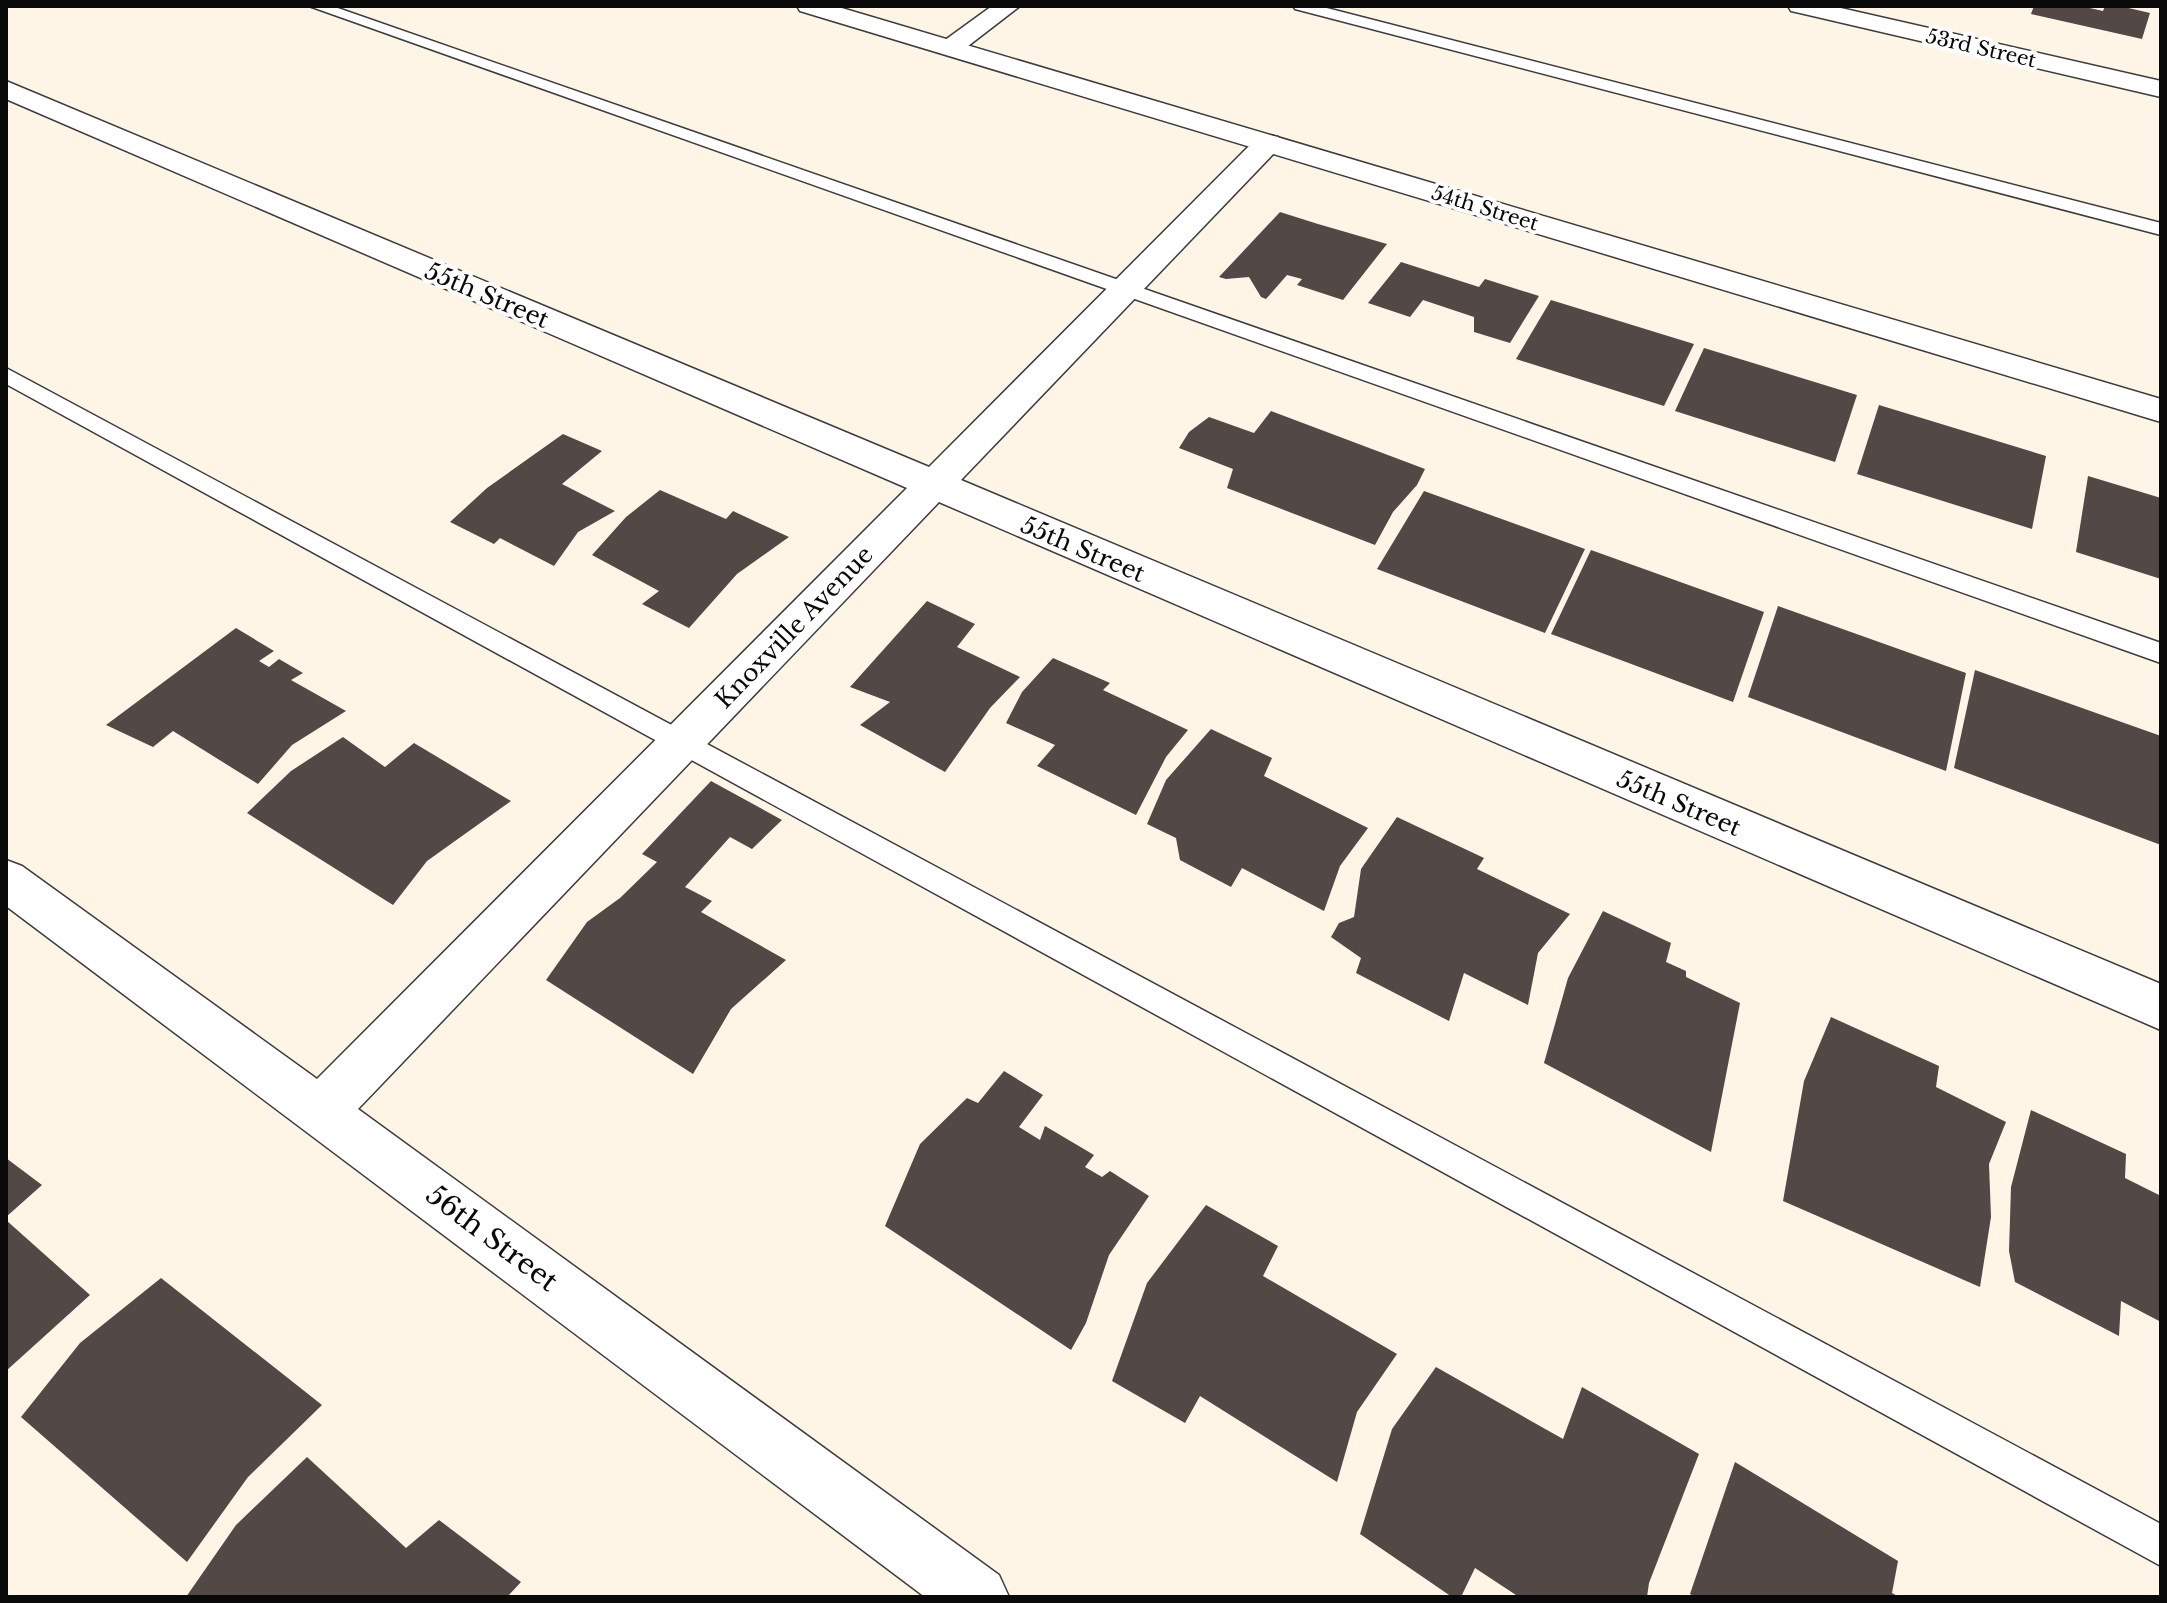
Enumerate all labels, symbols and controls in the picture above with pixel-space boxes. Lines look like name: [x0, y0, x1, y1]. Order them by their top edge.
street label: 53rd Street: [1924, 24, 2039, 72]
street label: 54th Street: [1429, 180, 1542, 236]
street label: 55th Street: [421, 256, 553, 334]
street label: 55th Street: [1017, 510, 1149, 588]
street label: Knoxville Avenue: [709, 540, 879, 714]
street label: 55th Street: [1613, 764, 1745, 842]
street label: 56th Street: [419, 1177, 565, 1299]

